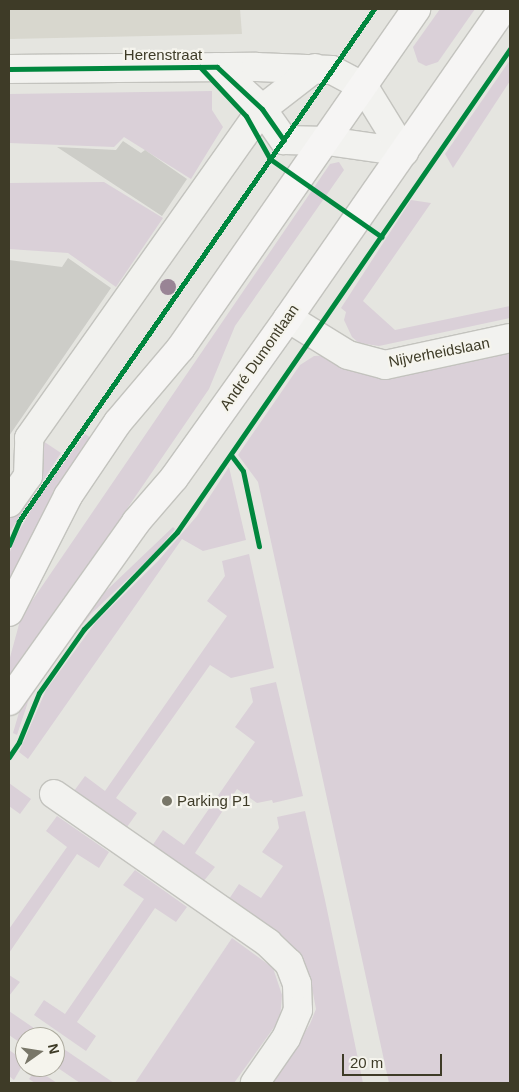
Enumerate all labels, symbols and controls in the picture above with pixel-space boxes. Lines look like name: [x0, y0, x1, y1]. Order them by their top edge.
street label: Herenstraat: [124, 46, 202, 64]
street label: André Dumontlaan: [216, 301, 302, 413]
street label: Nijverheidslaan: [387, 333, 491, 371]
place label: Parking P1: [177, 792, 250, 810]
marker: Parking P1: [161, 795, 173, 807]
north arrow: [15, 1027, 65, 1077]
text: N: [45, 1042, 63, 1056]
scale bar: [344, 1044, 444, 1076]
text: 20 m: [350, 1054, 383, 1071]

